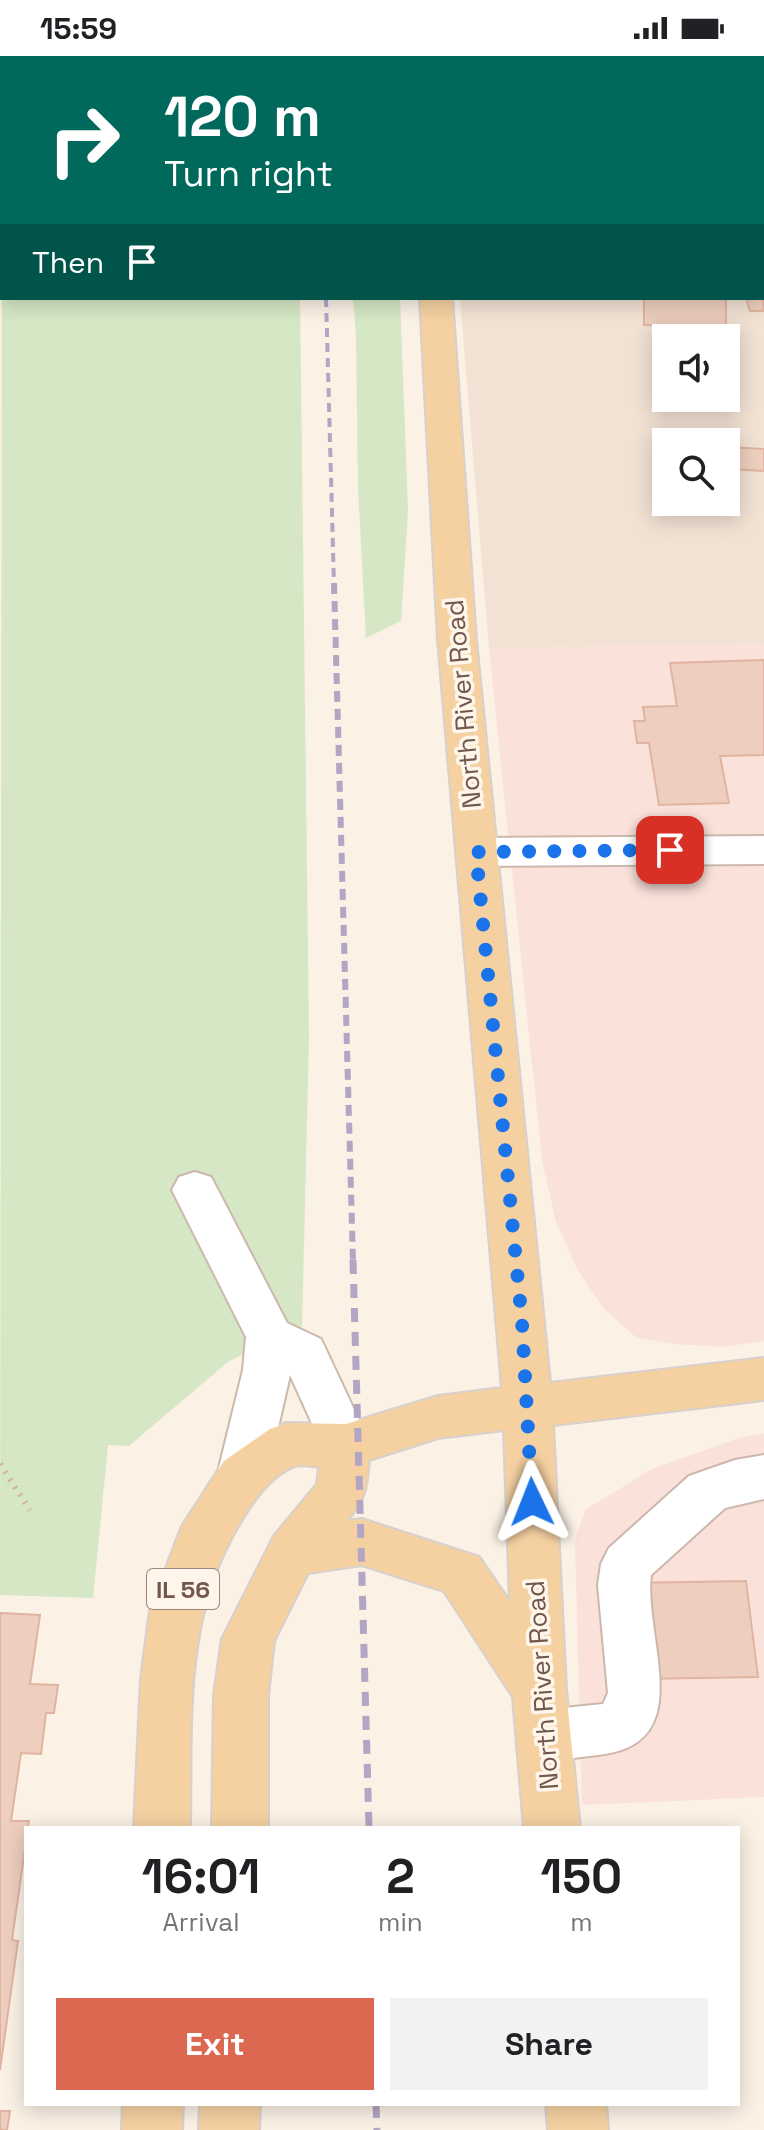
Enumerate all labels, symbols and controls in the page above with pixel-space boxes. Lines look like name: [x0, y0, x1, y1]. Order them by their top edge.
text: 15:59: [40, 9, 117, 48]
text: 120 m: [164, 81, 321, 152]
icon: right: [32, 88, 136, 192]
text: Turn right: [164, 151, 333, 197]
icon: arrive: [120, 240, 164, 284]
text: Then: [32, 243, 104, 282]
map controls: [652, 324, 740, 516]
button: sound: [652, 324, 740, 412]
button: search: [652, 428, 740, 516]
street label: North River Road: [437, 598, 489, 810]
pin: [636, 816, 704, 884]
icon: arrive: [648, 828, 692, 872]
position arrow: [490, 1460, 574, 1544]
road number: IL 56: [147, 1569, 219, 1609]
street label: North River Road: [518, 1579, 566, 1791]
text: 16:01: [142, 1846, 260, 1907]
text: 2: [386, 1846, 415, 1907]
text: 150: [541, 1846, 622, 1907]
text: Arrival: [162, 1905, 240, 1939]
text: min: [378, 1905, 423, 1939]
text: m: [570, 1905, 593, 1939]
button: Exit: [56, 1998, 374, 2090]
button: Share: [390, 1998, 708, 2090]

